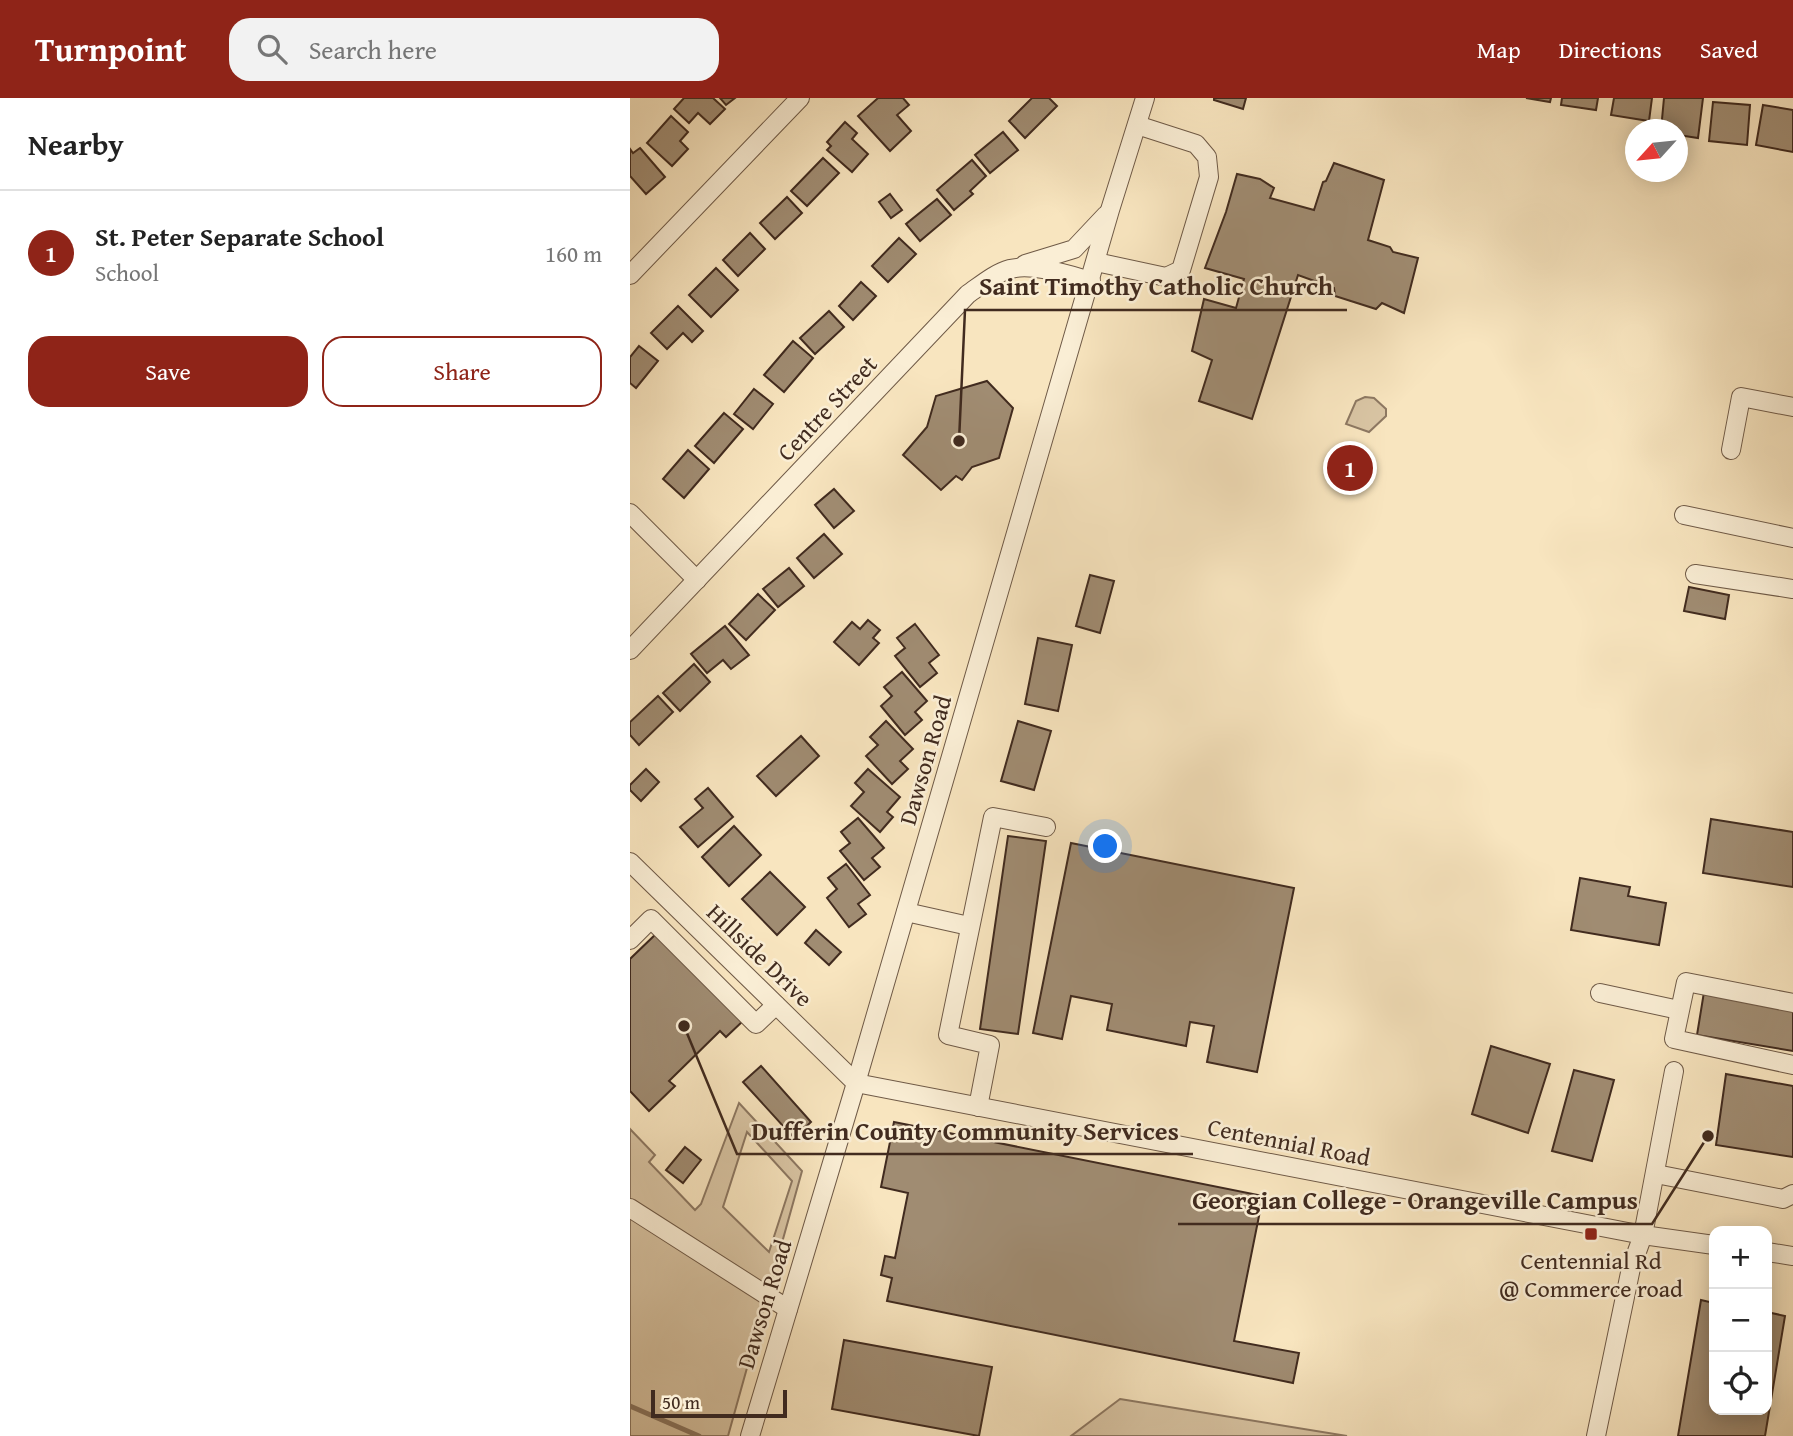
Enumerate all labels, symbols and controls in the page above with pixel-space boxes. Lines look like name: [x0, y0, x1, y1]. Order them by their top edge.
search box: [229, 18, 719, 81]
text: Turnpoint: [35, 25, 187, 73]
icon: search: [253, 30, 291, 68]
text: Search here: [309, 30, 437, 69]
text: Map: [1477, 32, 1521, 67]
text: Directions: [1559, 32, 1662, 67]
text: Saved: [1700, 32, 1758, 67]
north arrow: [1625, 119, 1688, 182]
text: Nearby: [28, 122, 124, 166]
text: St. Peter Separate School: [95, 217, 384, 256]
text: 1: [45, 237, 57, 270]
text: 160 m: [545, 237, 602, 270]
text: School: [95, 256, 159, 289]
callout: Saint Timothy Catholic Church: [965, 263, 1347, 310]
text: Saint Timothy Catholic Church: [979, 266, 1334, 305]
button: Save: [28, 336, 308, 407]
button: Share: [322, 336, 602, 407]
street label: Centre Street: [769, 347, 886, 469]
pin: 1: [1327, 442, 1373, 494]
street label: Dawson Road: [890, 691, 960, 829]
your location: [1088, 829, 1122, 863]
street label: Hillside Drive: [699, 895, 821, 1015]
callout: Dufferin County Community Services: [737, 1107, 1193, 1154]
street label: Centennial Road: [1205, 1109, 1373, 1175]
text: Dufferin County Community Services: [751, 1111, 1179, 1150]
callout: Georgian College - Orangeville Campus: [1178, 1177, 1652, 1224]
text: Georgian College - Orangeville Campus: [1192, 1180, 1638, 1219]
marker: Centennial Rd @ Commerce road: [1583, 1226, 1599, 1242]
map controls: [1709, 1226, 1772, 1415]
button: +: [1709, 1226, 1772, 1289]
street label: Dawson Road: [728, 1235, 800, 1373]
place label: Centennial Rd @ Commerce road: [1499, 1243, 1683, 1306]
button: −: [1709, 1289, 1772, 1352]
button: locate: [1709, 1352, 1772, 1415]
scale bar: [651, 1387, 788, 1419]
text: 50 m: [662, 1388, 700, 1416]

